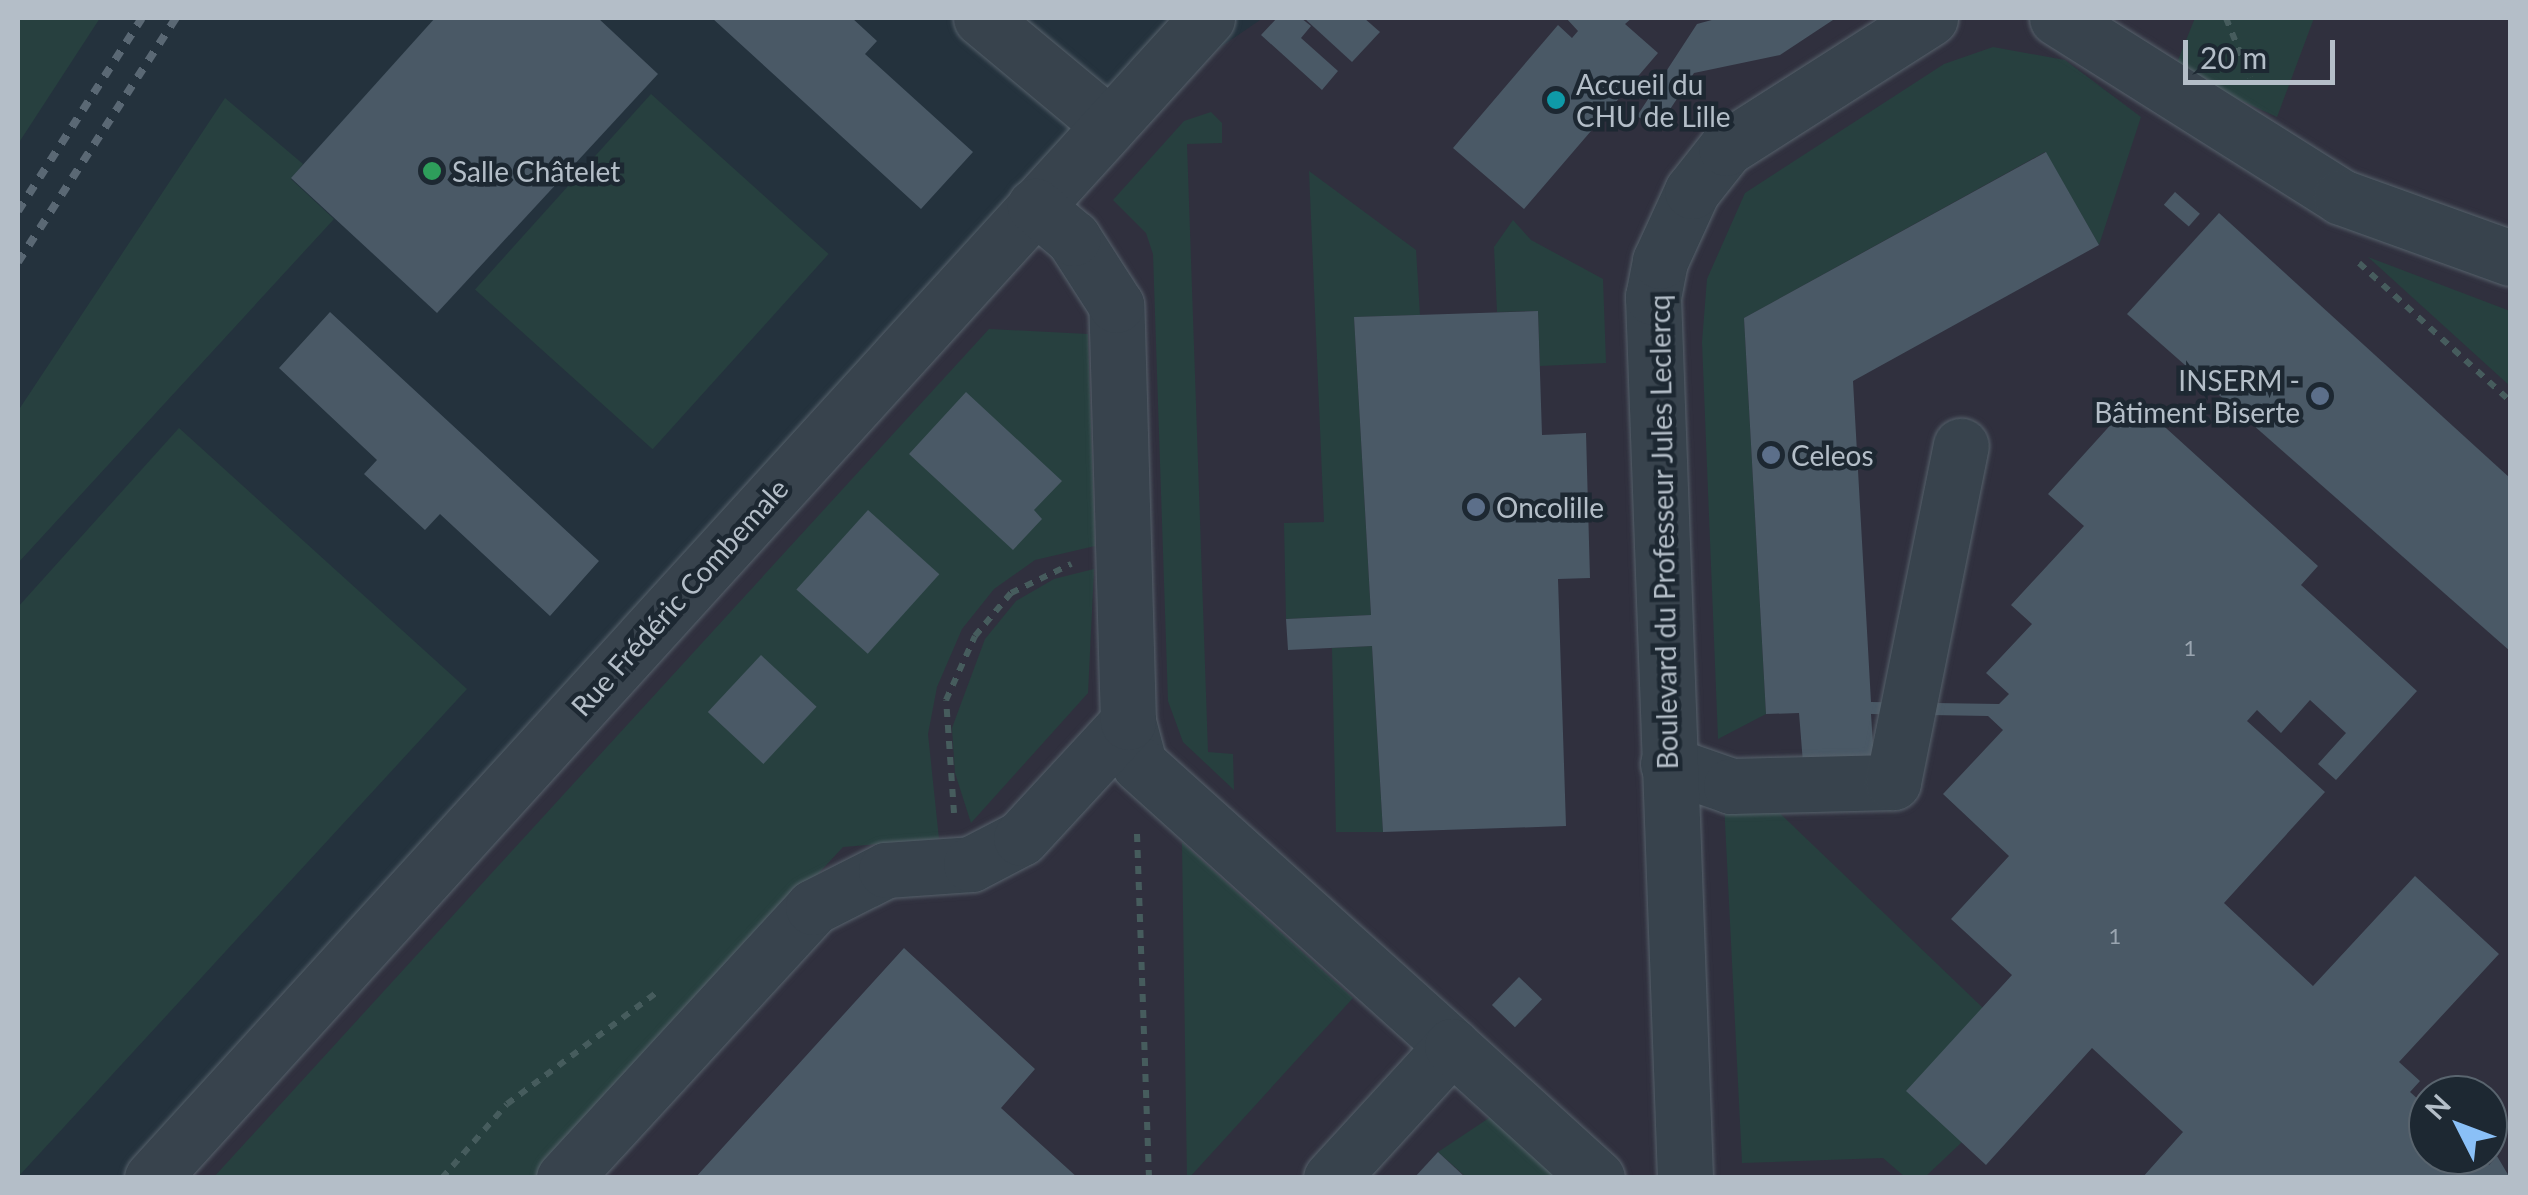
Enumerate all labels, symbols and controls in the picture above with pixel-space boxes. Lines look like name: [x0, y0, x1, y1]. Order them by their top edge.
scale bar: [2188, 20, 2340, 82]
text: 20 m: [2200, 39, 2267, 75]
place label: Accueil du CHU de Lille: [1576, 67, 1731, 133]
marker: Accueil du CHU de Lille: [1545, 89, 1567, 111]
place label: Salle Châtelet: [452, 154, 620, 188]
marker: Salle Châtelet: [421, 160, 443, 182]
street label: Boulevard du Professeur Jules Leclercq: [1642, 294, 1684, 770]
place label: INSERM - Bâtiment Biserte: [2094, 363, 2300, 429]
marker: INSERM - Bâtiment Biserte: [2309, 385, 2331, 407]
place label: Celeos: [1791, 438, 1874, 472]
marker: Celeos: [1760, 444, 1782, 466]
street label: Rue Frédéric Combemale: [564, 471, 794, 723]
place label: Oncolille: [1496, 490, 1604, 524]
marker: Oncolille: [1465, 496, 1487, 518]
house number: 1: [2184, 635, 2196, 661]
house number: 1: [2109, 923, 2121, 949]
north arrow: [2408, 1075, 2508, 1175]
text: N: [2417, 1087, 2457, 1126]

